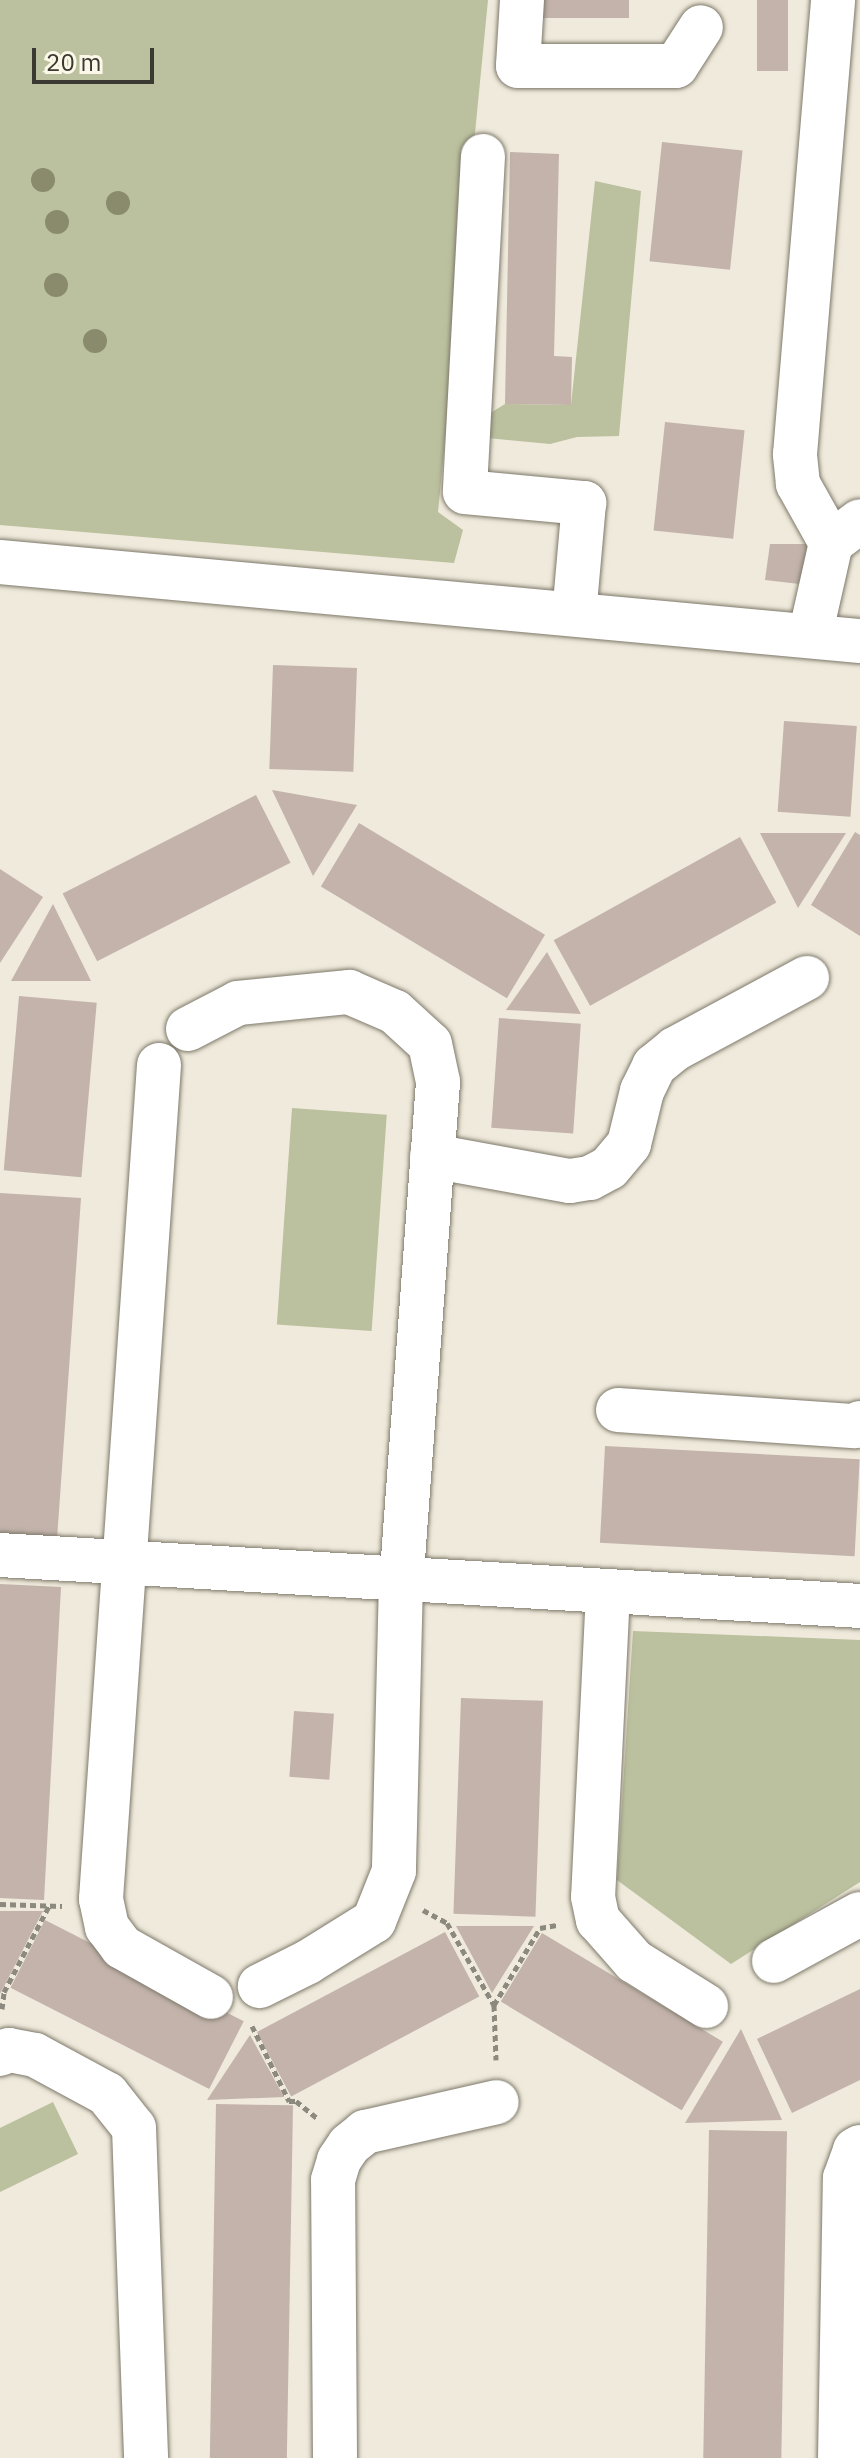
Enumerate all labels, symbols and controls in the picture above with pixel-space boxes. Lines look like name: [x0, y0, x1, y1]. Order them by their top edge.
scale bar: [36, 32, 158, 82]
text: 20 m: [46, 46, 101, 78]

